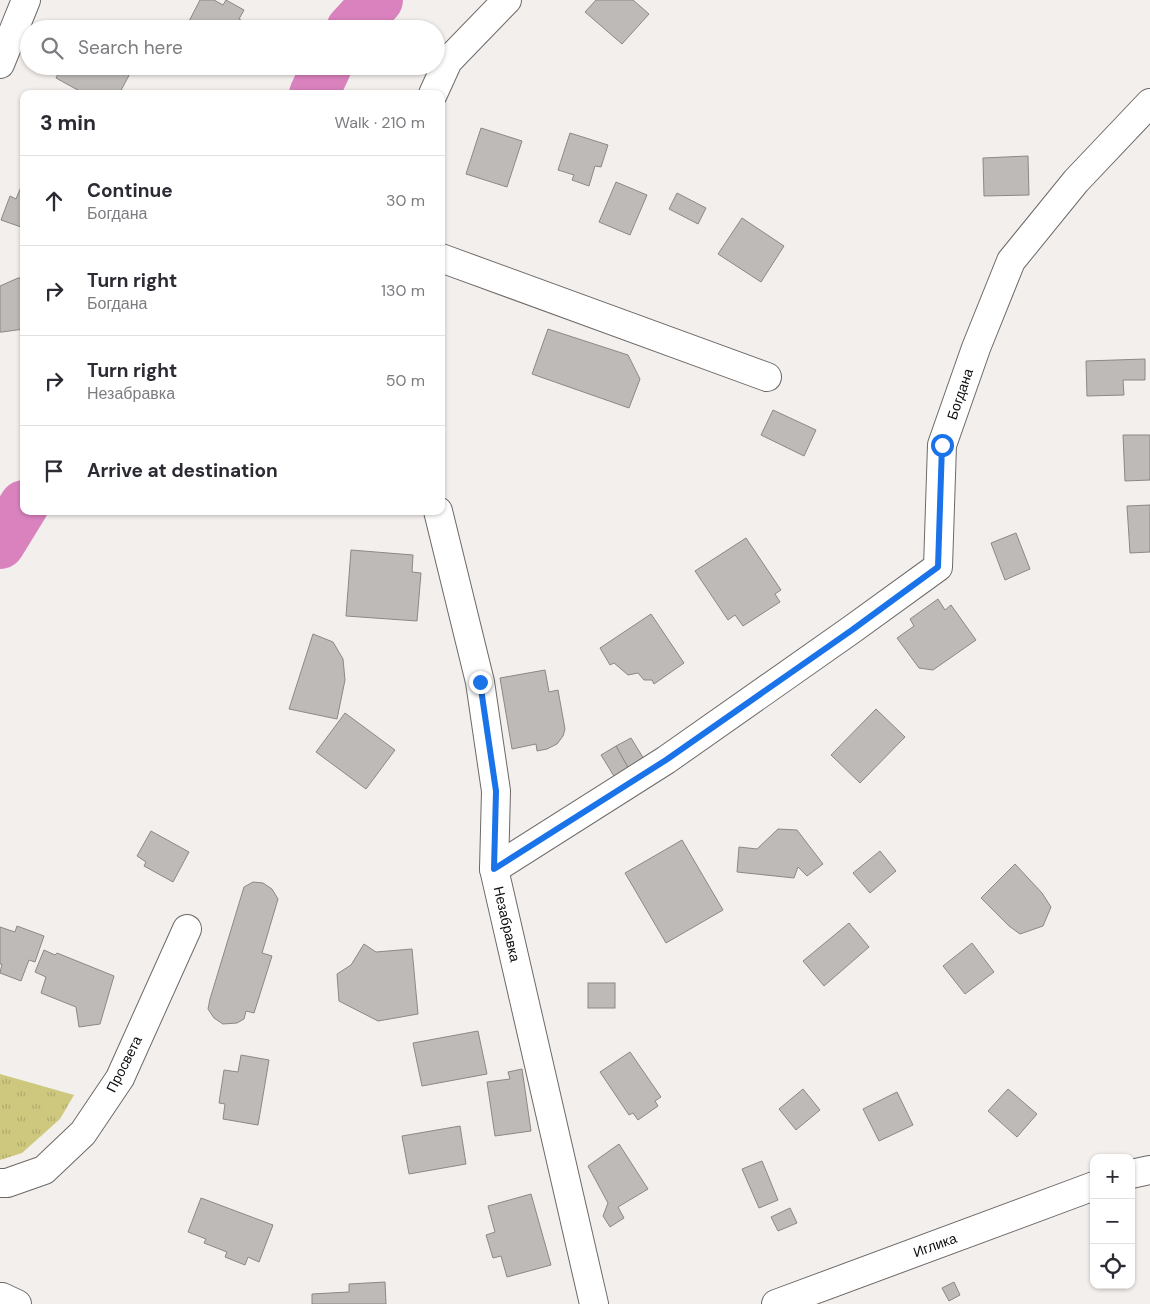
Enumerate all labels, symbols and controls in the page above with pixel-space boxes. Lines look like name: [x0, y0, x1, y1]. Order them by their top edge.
search box: [20, 20, 445, 75]
icon: search: [38, 34, 66, 62]
text: Search here: [78, 35, 183, 60]
text: 3 min: [40, 109, 96, 137]
text: Walk · 210 m: [335, 112, 425, 133]
text: Continue: [87, 178, 173, 203]
icon: ahead: [40, 187, 68, 215]
text: 30 m: [386, 190, 425, 211]
text: Богдана: [87, 203, 147, 224]
text: Turn right: [87, 268, 177, 293]
icon: right: [40, 277, 68, 305]
text: 130 m: [381, 280, 425, 301]
text: Богдана: [87, 293, 147, 314]
text: Turn right: [87, 358, 177, 383]
street label: Богдана: [943, 366, 977, 422]
icon: right: [40, 367, 68, 395]
text: 50 m: [386, 370, 425, 391]
text: Незабравка: [87, 383, 175, 404]
route start: [931, 434, 954, 457]
icon: arrive: [40, 457, 68, 485]
text: Arrive at destination: [87, 458, 278, 483]
route end: [469, 671, 492, 694]
street label: Незабравка: [490, 884, 524, 964]
street label: Просвета: [102, 1032, 146, 1095]
map controls: [1090, 1154, 1135, 1289]
button: +: [1090, 1154, 1135, 1199]
button: −: [1090, 1199, 1135, 1244]
street label: Иглика: [911, 1229, 959, 1261]
button: locate: [1090, 1244, 1135, 1289]

